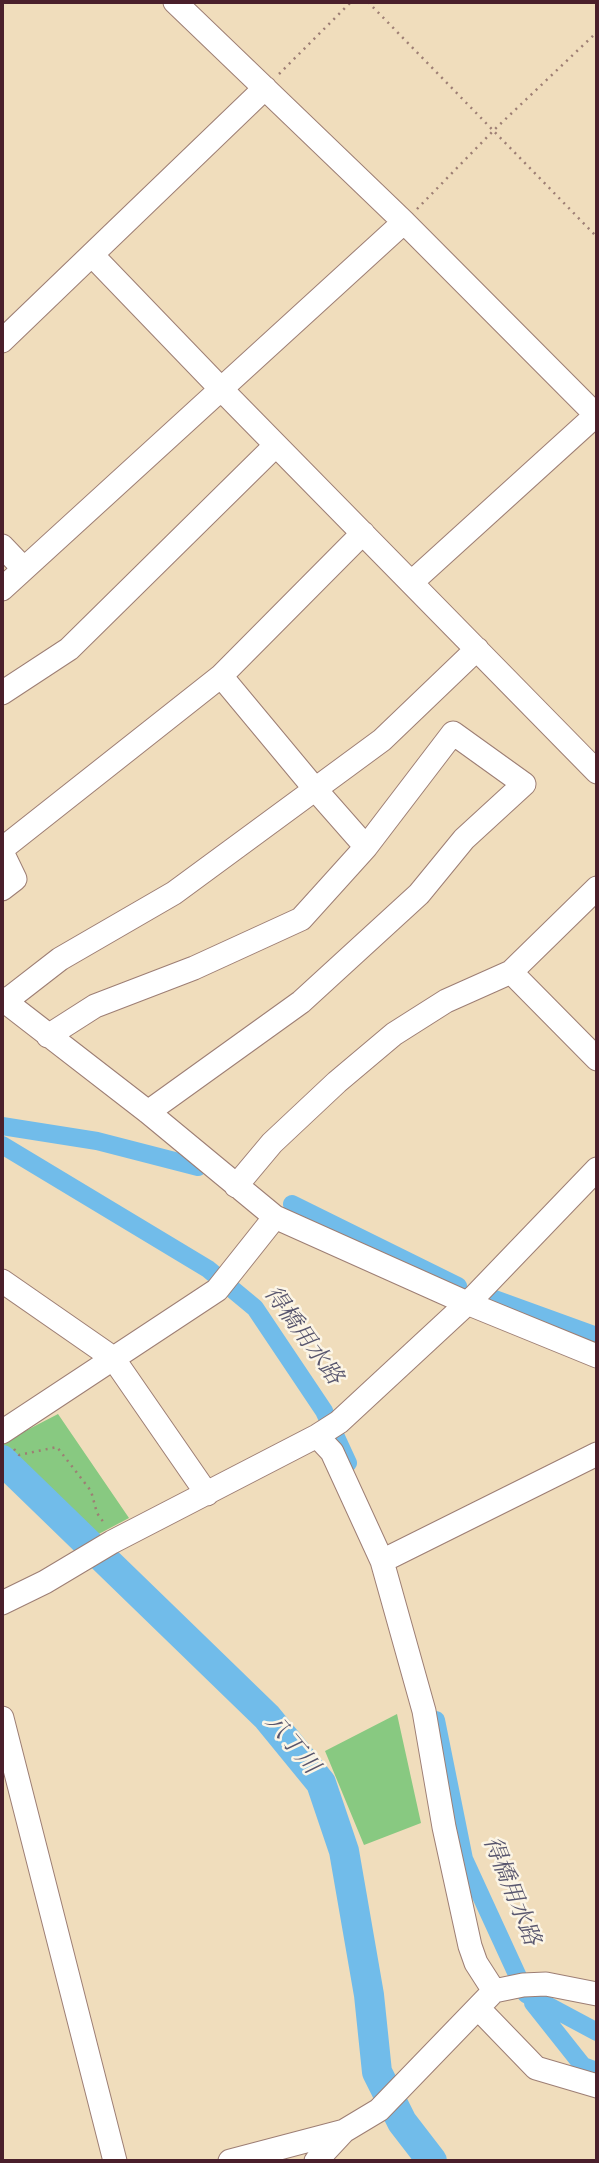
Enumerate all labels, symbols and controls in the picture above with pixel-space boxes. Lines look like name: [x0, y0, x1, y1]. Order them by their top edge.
water label: 得橋用水路: [256, 1282, 346, 1392]
water label: 八丁川: [257, 1711, 323, 1781]
water label: 得橋用水路: [475, 1834, 543, 1950]

